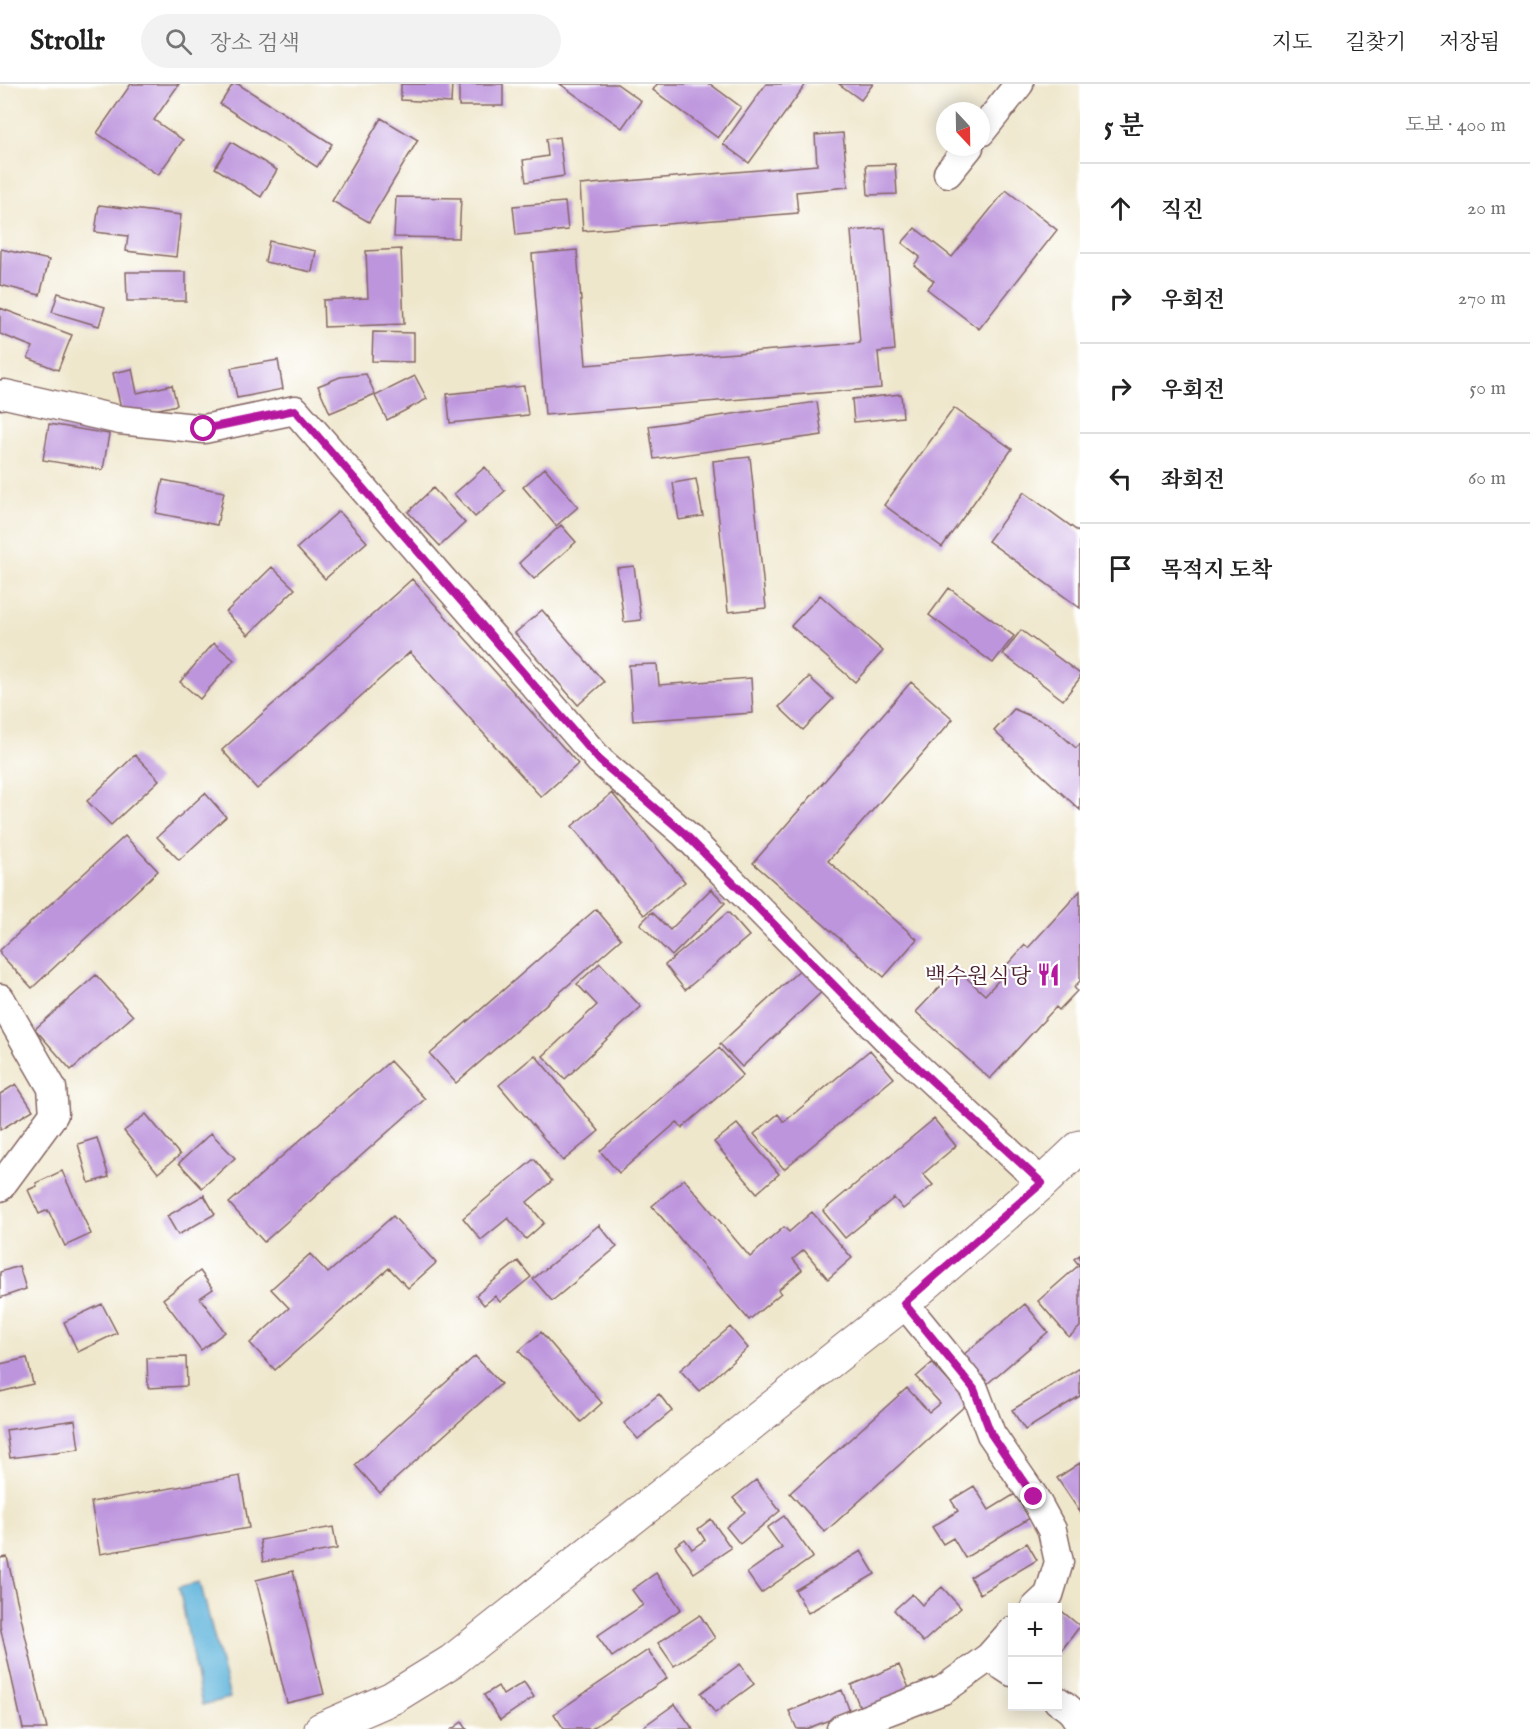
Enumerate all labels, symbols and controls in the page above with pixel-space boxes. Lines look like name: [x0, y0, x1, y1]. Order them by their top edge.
search box: [141, 14, 561, 68]
text: Strollr: [30, 24, 105, 59]
icon: search: [162, 25, 195, 58]
text: 장소 검색: [210, 30, 300, 58]
text: 지도: [1272, 30, 1312, 57]
text: 길찾기: [1345, 30, 1406, 57]
text: 저장됨: [1439, 30, 1500, 57]
north arrow: [936, 102, 990, 156]
text: 5 분: [1104, 110, 1144, 143]
text: 도보 · 400 m: [1405, 113, 1506, 138]
icon: ahead: [1104, 192, 1137, 225]
text: 20 m: [1467, 196, 1506, 221]
text: 직진: [1161, 197, 1204, 225]
icon: right: [1104, 282, 1137, 315]
text: 270 m: [1458, 286, 1506, 311]
text: 우회전: [1161, 287, 1225, 315]
icon: right: [1104, 372, 1137, 405]
text: 50 m: [1469, 376, 1506, 401]
text: 우회전: [1161, 377, 1225, 405]
route start: [190, 415, 216, 441]
icon: left: [1104, 462, 1137, 495]
text: 60 m: [1468, 466, 1506, 491]
text: 좌회전: [1161, 467, 1225, 495]
icon: arrive: [1104, 552, 1137, 585]
text: 목적지 도착: [1161, 557, 1272, 585]
restaurant icon: 백수원식당: [1036, 962, 1062, 988]
place label: 백수원식당: [925, 963, 1032, 991]
route end: [1020, 1483, 1046, 1509]
map controls: [1008, 1603, 1062, 1711]
button: +: [1008, 1603, 1062, 1657]
button: −: [1008, 1657, 1062, 1711]

